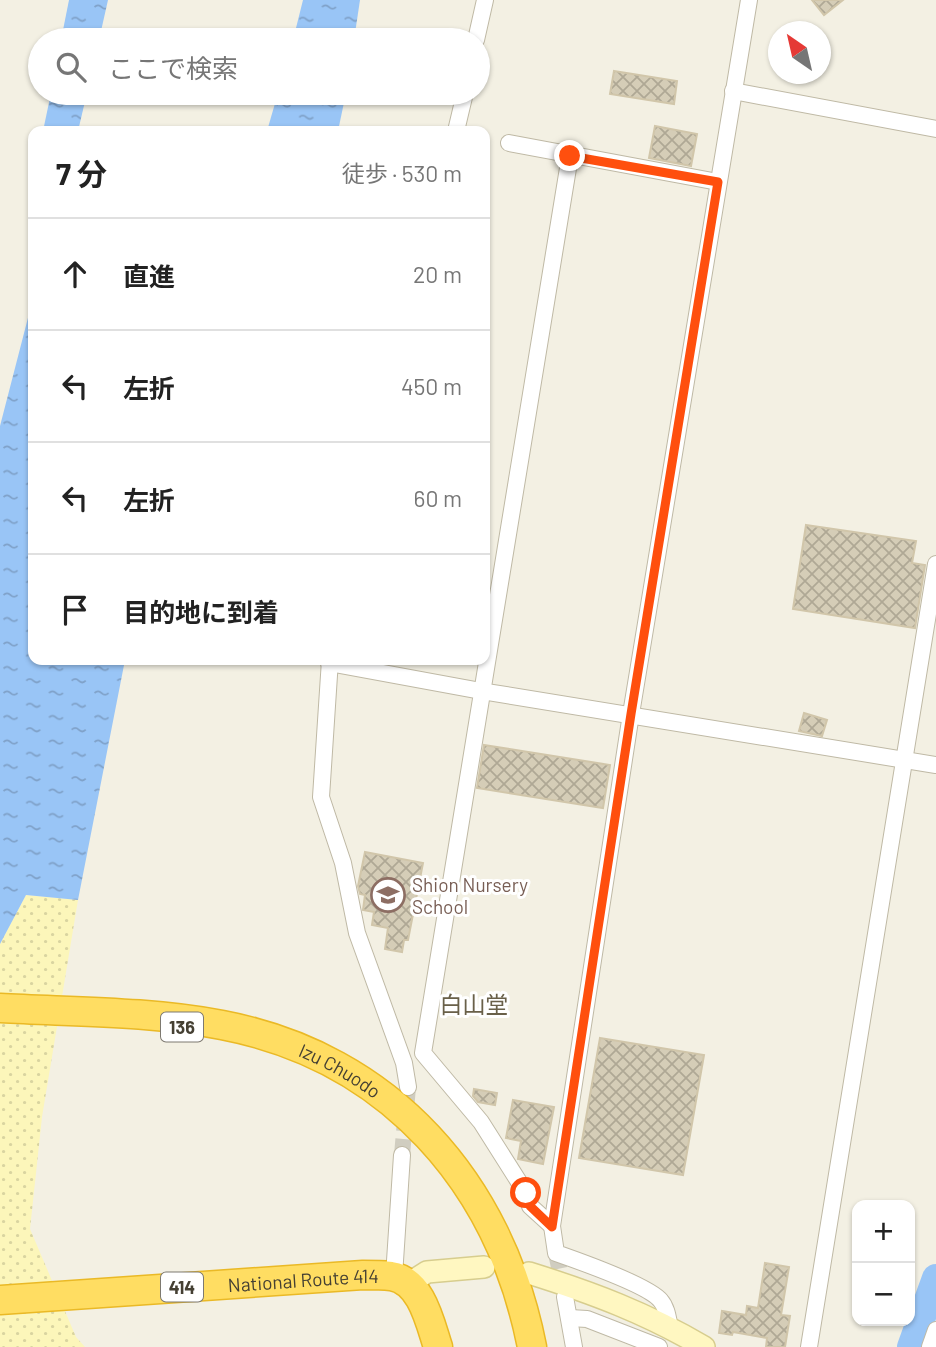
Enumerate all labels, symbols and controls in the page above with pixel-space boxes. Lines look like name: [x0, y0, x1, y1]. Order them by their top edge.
north arrow: [768, 21, 831, 84]
search box: [28, 28, 490, 105]
icon: search: [52, 48, 90, 86]
text: ここで検索: [108, 52, 238, 83]
route end: [554, 140, 585, 171]
text: 7 分: [56, 155, 107, 191]
text: 徒歩 · 530 m: [342, 159, 462, 187]
icon: ahead: [56, 255, 94, 293]
text: 直進: [123, 260, 175, 291]
text: 20 m: [413, 260, 462, 288]
icon: left: [56, 367, 94, 405]
text: 左折: [123, 372, 175, 403]
text: 450 m: [401, 372, 462, 400]
icon: left: [56, 479, 94, 517]
text: 左折: [123, 484, 175, 515]
text: 60 m: [414, 484, 462, 512]
icon: arrive: [56, 591, 94, 629]
text: 目的地に到着: [123, 596, 279, 627]
place label: Shion Nursery School: [412, 873, 528, 918]
school or university icon: Shion Nursery School: [369, 876, 407, 914]
district label: 白山堂: [440, 990, 509, 1018]
road number: 136: [161, 1012, 203, 1042]
street label: Izu Chuodo: [296, 1038, 386, 1102]
route start: [510, 1177, 541, 1208]
map controls: [852, 1200, 915, 1326]
button: +: [852, 1200, 915, 1263]
street label: National Route 414: [227, 1263, 379, 1296]
button: −: [852, 1263, 915, 1326]
road number: 414: [161, 1272, 203, 1302]

